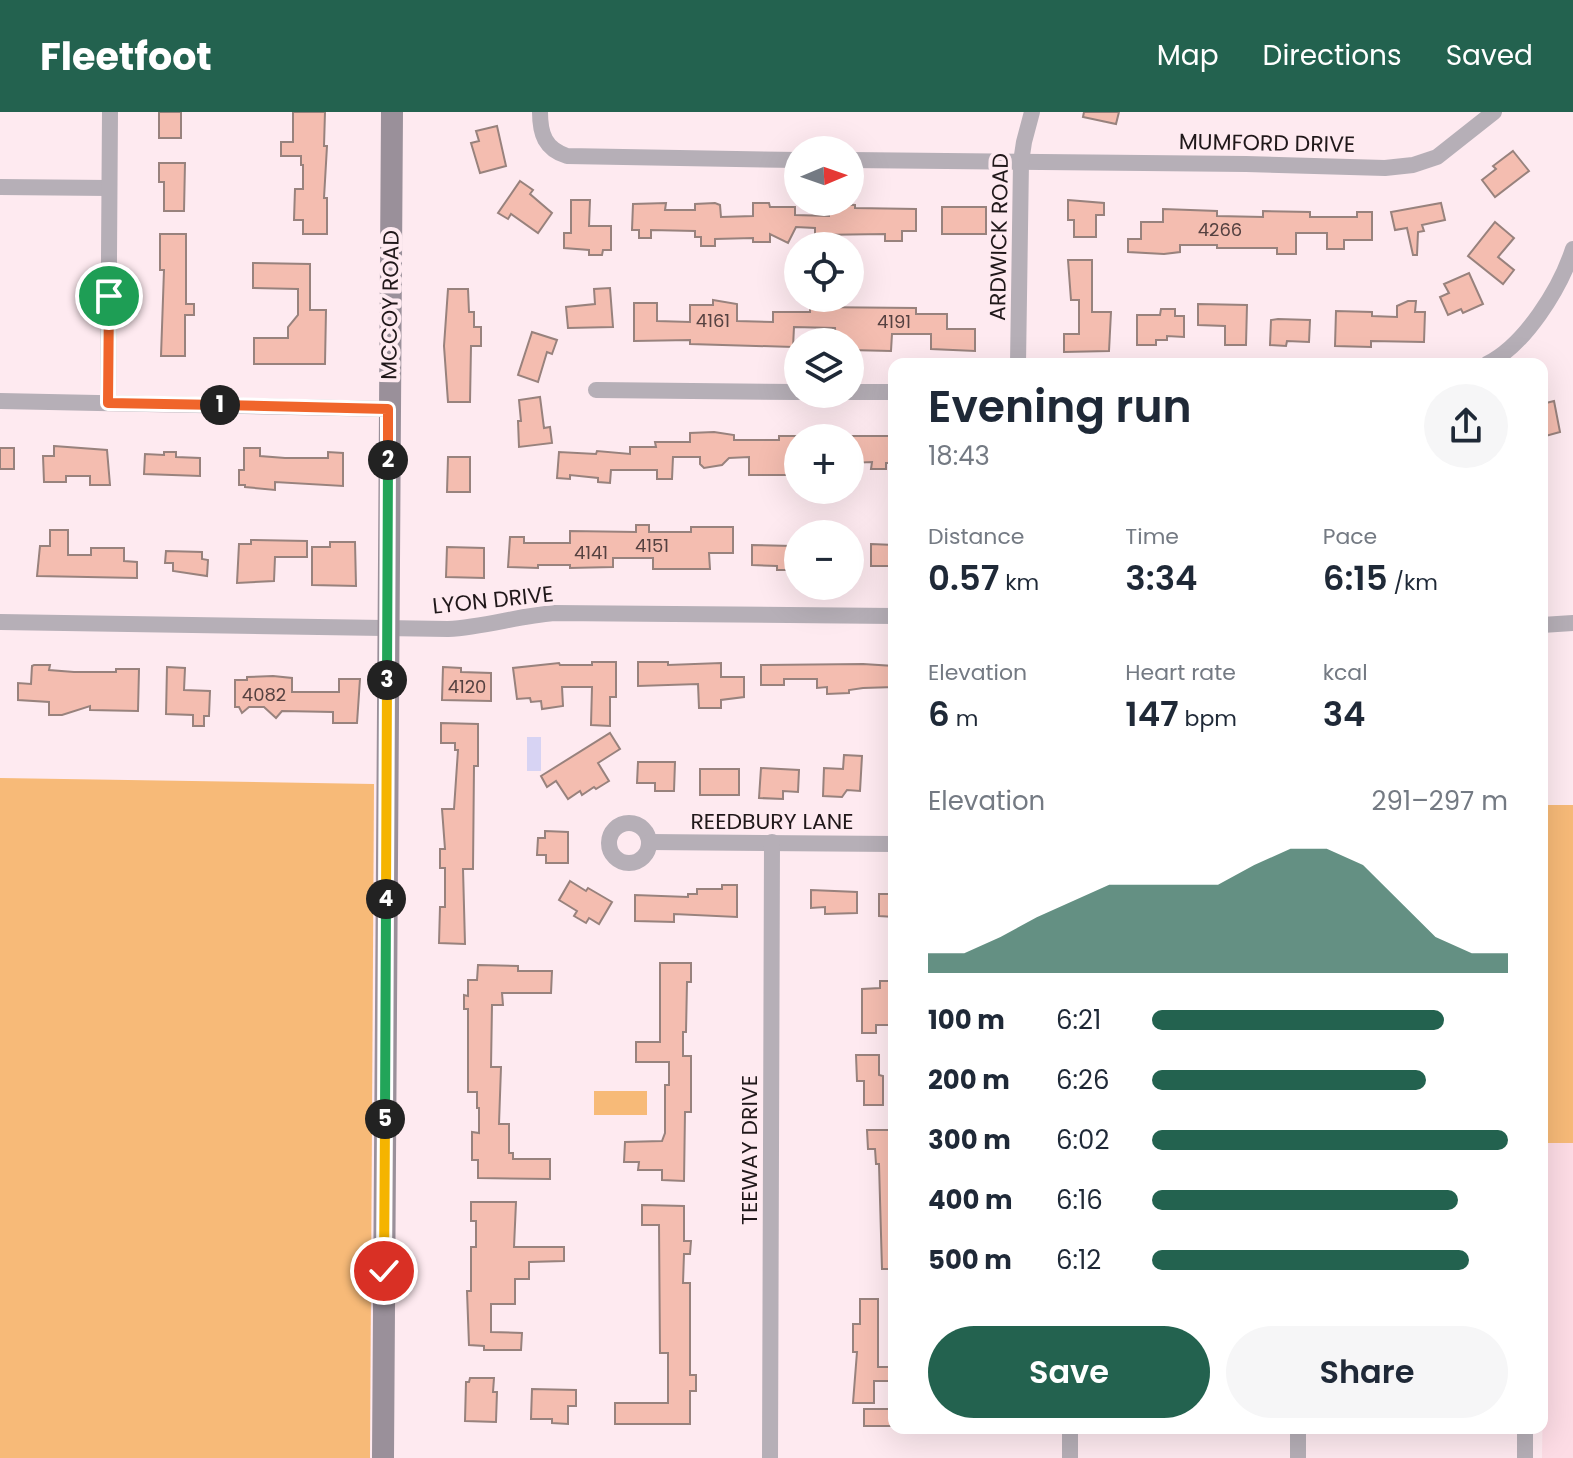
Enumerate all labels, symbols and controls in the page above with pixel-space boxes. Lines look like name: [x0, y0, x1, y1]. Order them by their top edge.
text: Fleetfoot: [40, 30, 212, 83]
text: Map: [1157, 36, 1219, 75]
text: Directions: [1263, 36, 1402, 75]
text: Saved: [1446, 36, 1533, 75]
street label: MUMFORD DRIVE: [1179, 126, 1355, 160]
north arrow: [784, 136, 864, 216]
map controls: [784, 136, 864, 600]
street label: ARDWICK ROAD: [982, 153, 1016, 321]
house number: 4266: [1198, 217, 1242, 242]
street label: MCCOY ROAD: [373, 230, 407, 380]
button: locate: [784, 232, 864, 312]
pin: [75, 262, 143, 330]
icon: arrive: [87, 274, 131, 318]
house number: 4161: [696, 308, 730, 333]
house number: 4191: [877, 309, 911, 334]
button: layers: [784, 328, 864, 408]
text: Evening run: [928, 376, 1192, 437]
button: share: [1424, 384, 1508, 468]
pin: 1: [200, 385, 240, 425]
text: 1: [216, 389, 224, 420]
button: +: [784, 424, 864, 504]
text: 18:43: [928, 438, 990, 474]
pin: 2: [368, 440, 408, 480]
text: 2: [382, 444, 394, 475]
button: −: [784, 520, 864, 600]
text: Distance: [928, 521, 1024, 552]
text: Time: [1125, 521, 1179, 552]
text: Pace: [1323, 521, 1377, 552]
house number: 4151: [635, 533, 669, 558]
house number: 4141: [574, 540, 608, 565]
text: 0.57: [928, 554, 999, 602]
text: 3:34: [1125, 554, 1197, 602]
text: 6:15: [1323, 554, 1388, 602]
text: km: [999, 567, 1039, 598]
text: /km: [1388, 567, 1438, 598]
street label: LYON DRIVE: [431, 578, 555, 622]
text: Elevation: [928, 657, 1027, 688]
text: Heart rate: [1125, 657, 1236, 688]
text: kcal: [1323, 657, 1368, 688]
pin: 3: [367, 660, 407, 700]
text: 3: [380, 664, 394, 695]
house number: 4120: [448, 674, 486, 699]
house number: 4082: [242, 682, 286, 707]
text: 6: [928, 690, 950, 738]
text: 147: [1125, 690, 1179, 738]
text: 34: [1323, 690, 1366, 738]
text: m: [950, 703, 978, 734]
text: bpm: [1179, 703, 1237, 734]
text: Elevation: [928, 783, 1045, 819]
text: 291–297 m: [1371, 783, 1508, 819]
street label: REEDBURY LANE: [690, 806, 854, 837]
pin: 4: [366, 879, 406, 919]
text: 4: [379, 883, 393, 914]
text: 100 m: [928, 1002, 1005, 1038]
text: 6:21: [1056, 1002, 1101, 1038]
text: 200 m: [928, 1062, 1010, 1098]
text: 6:26: [1056, 1062, 1110, 1098]
street label: TEEWAY DRIVE: [734, 1075, 765, 1225]
pin: 5: [365, 1099, 405, 1139]
text: 5: [378, 1103, 392, 1134]
text: 300 m: [928, 1122, 1011, 1158]
text: 6:02: [1056, 1122, 1109, 1158]
text: 400 m: [928, 1182, 1013, 1218]
text: 6:16: [1056, 1182, 1103, 1218]
pin: [350, 1237, 418, 1305]
text: 500 m: [928, 1242, 1012, 1278]
text: 6:12: [1056, 1242, 1101, 1278]
icon: check: [362, 1249, 406, 1293]
button: Save: [928, 1326, 1210, 1418]
button: Share: [1226, 1326, 1508, 1418]

